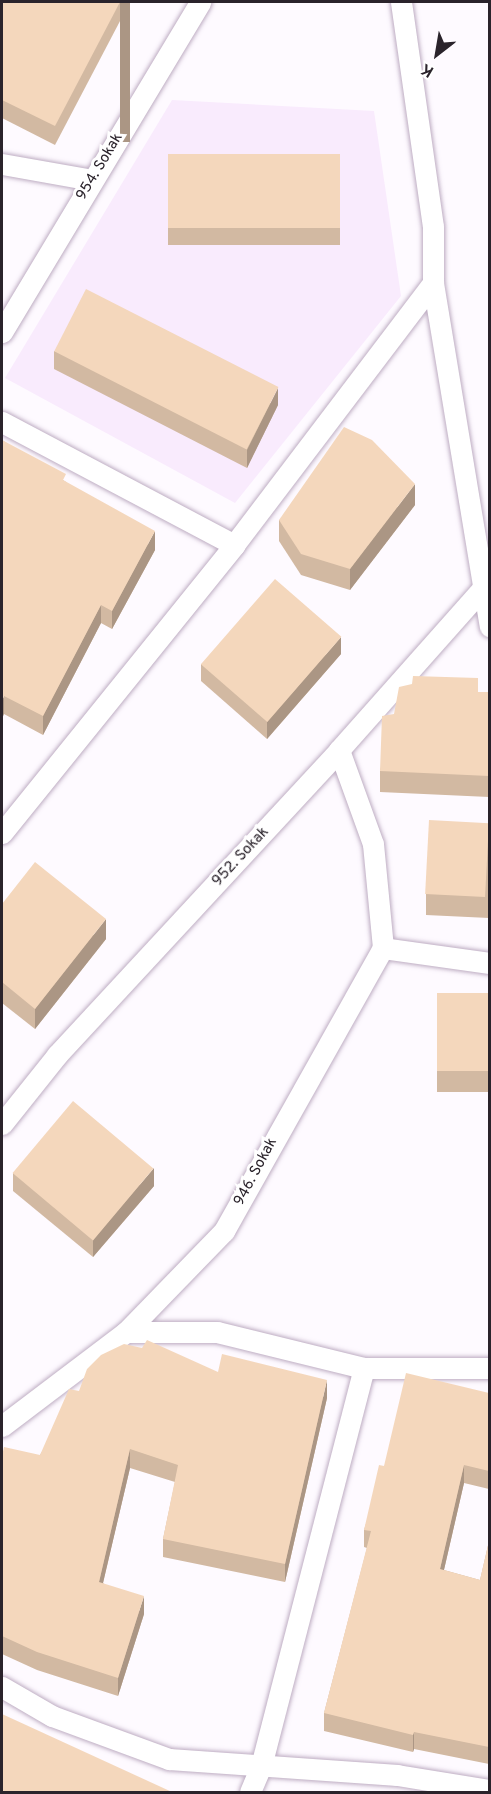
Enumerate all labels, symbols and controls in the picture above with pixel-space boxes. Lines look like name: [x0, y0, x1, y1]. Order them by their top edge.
north arrow: [407, 24, 467, 84]
text: K: [418, 58, 438, 81]
street label: 954. Sokak: [73, 130, 127, 204]
street label: 952. Sokak: [209, 824, 273, 890]
street label: 946. Sokak: [231, 1135, 281, 1209]

